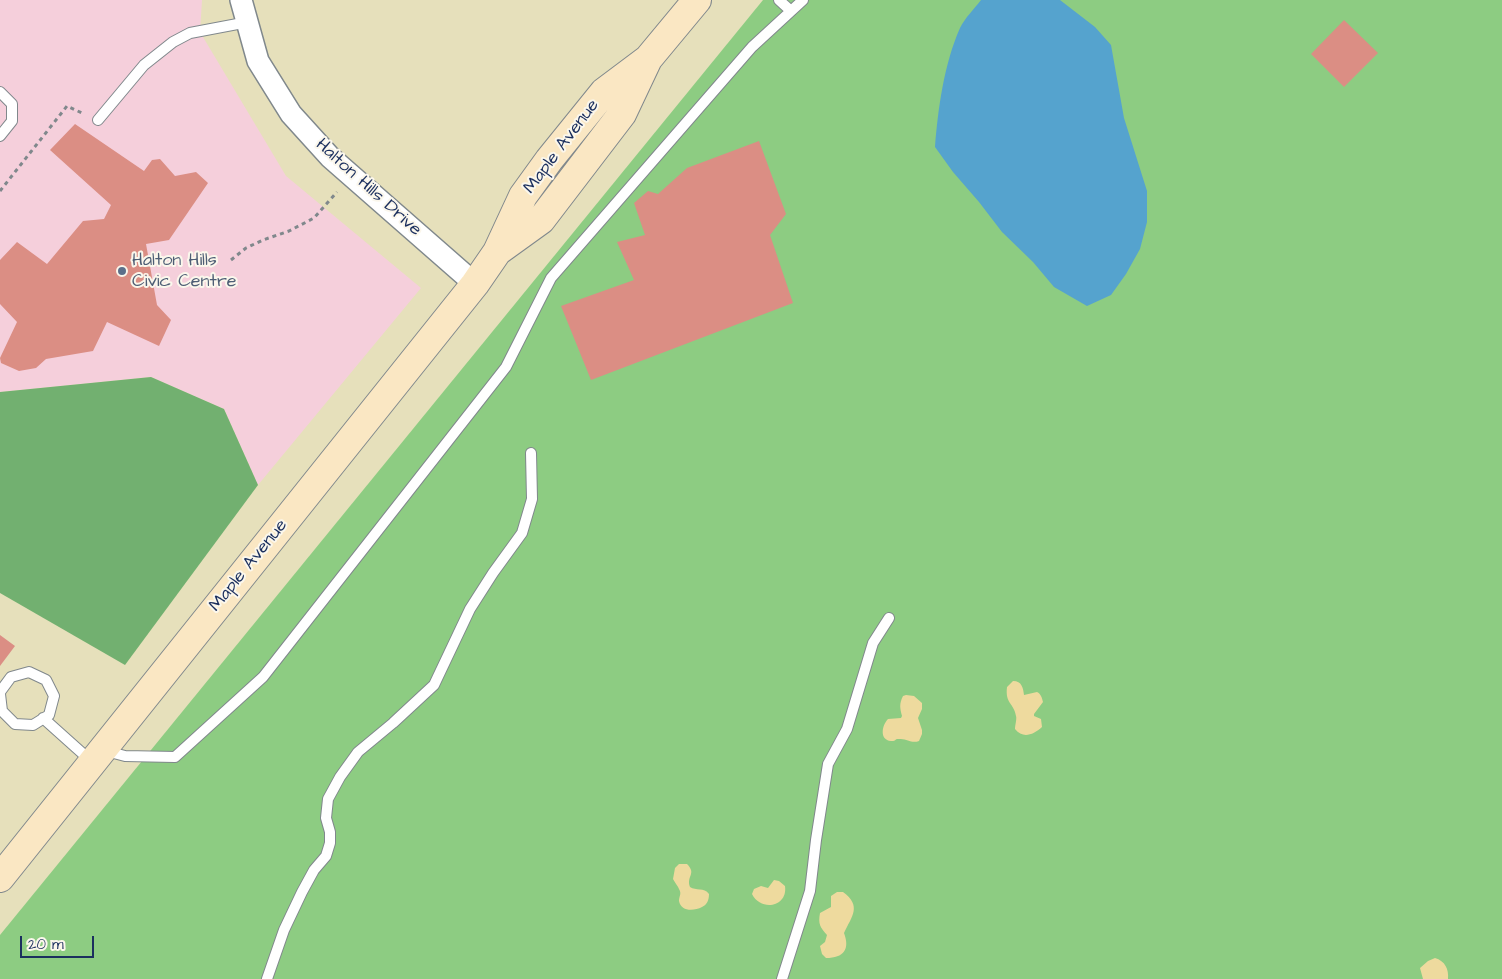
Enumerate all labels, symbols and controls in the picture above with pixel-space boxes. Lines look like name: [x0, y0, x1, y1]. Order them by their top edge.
street label: Maple Avenue: [520, 96, 604, 198]
street label: Halton Hills Drive: [310, 135, 426, 241]
place label: Halton Hills Civic Centre: [132, 250, 237, 292]
marker: Halton Hills Civic Centre: [116, 265, 128, 277]
street label: Maple Avenue: [205, 516, 293, 616]
scale bar: [22, 926, 96, 958]
text: 20 m: [28, 934, 64, 955]

